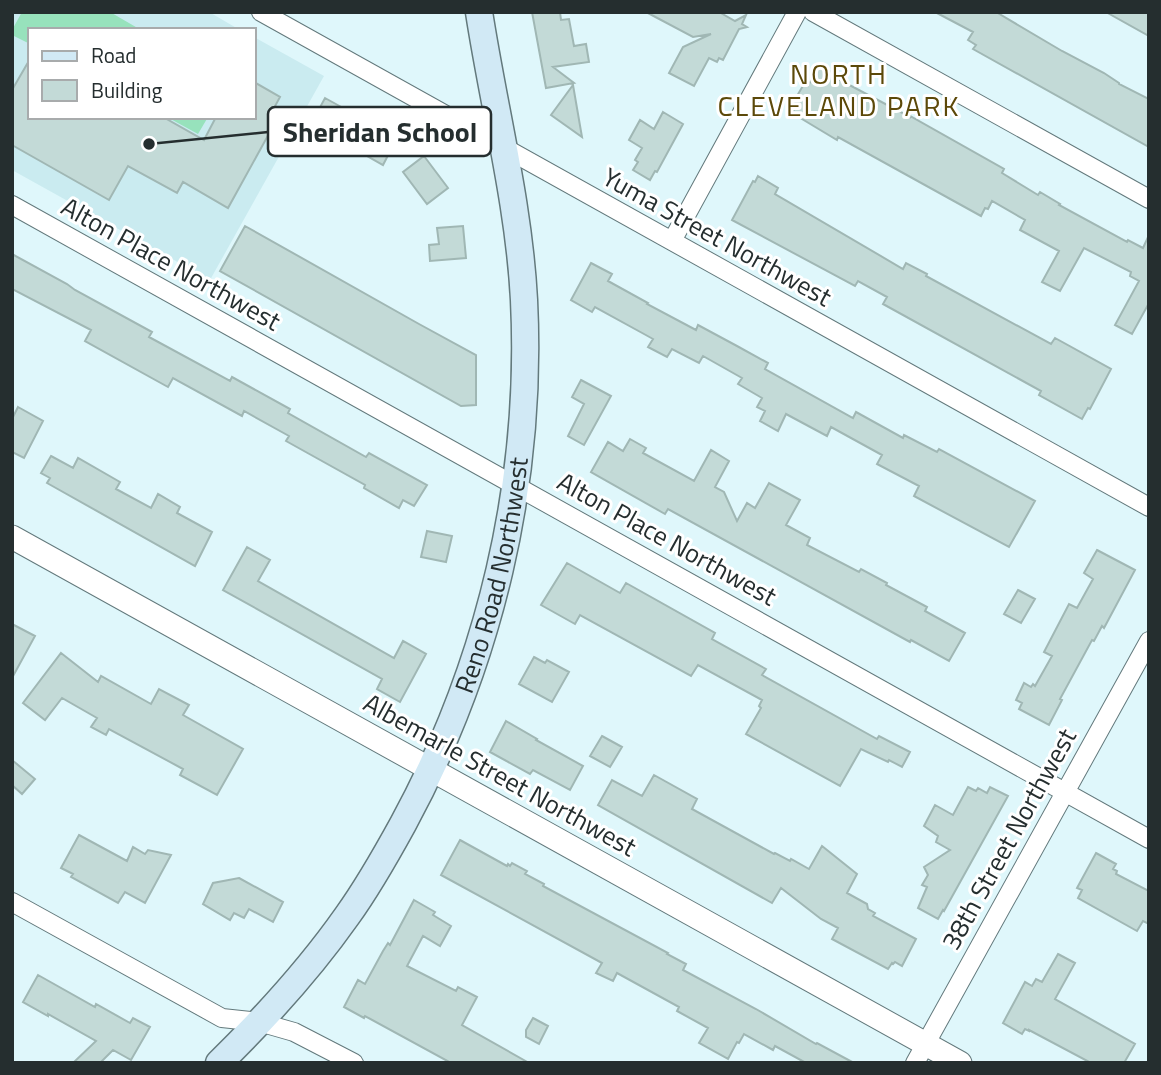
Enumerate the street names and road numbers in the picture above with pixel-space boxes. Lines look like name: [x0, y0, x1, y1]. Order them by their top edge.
street label: Yuma Street Northwest: [596, 157, 839, 316]
street label: Alton Place Northwest: [54, 187, 288, 340]
street label: Reno Road Northwest: [444, 455, 538, 698]
street label: Alton Place Northwest: [550, 462, 784, 615]
street label: Albemarle Street Northwest: [357, 683, 644, 866]
street label: 38th Street Northwest: [931, 721, 1086, 957]

